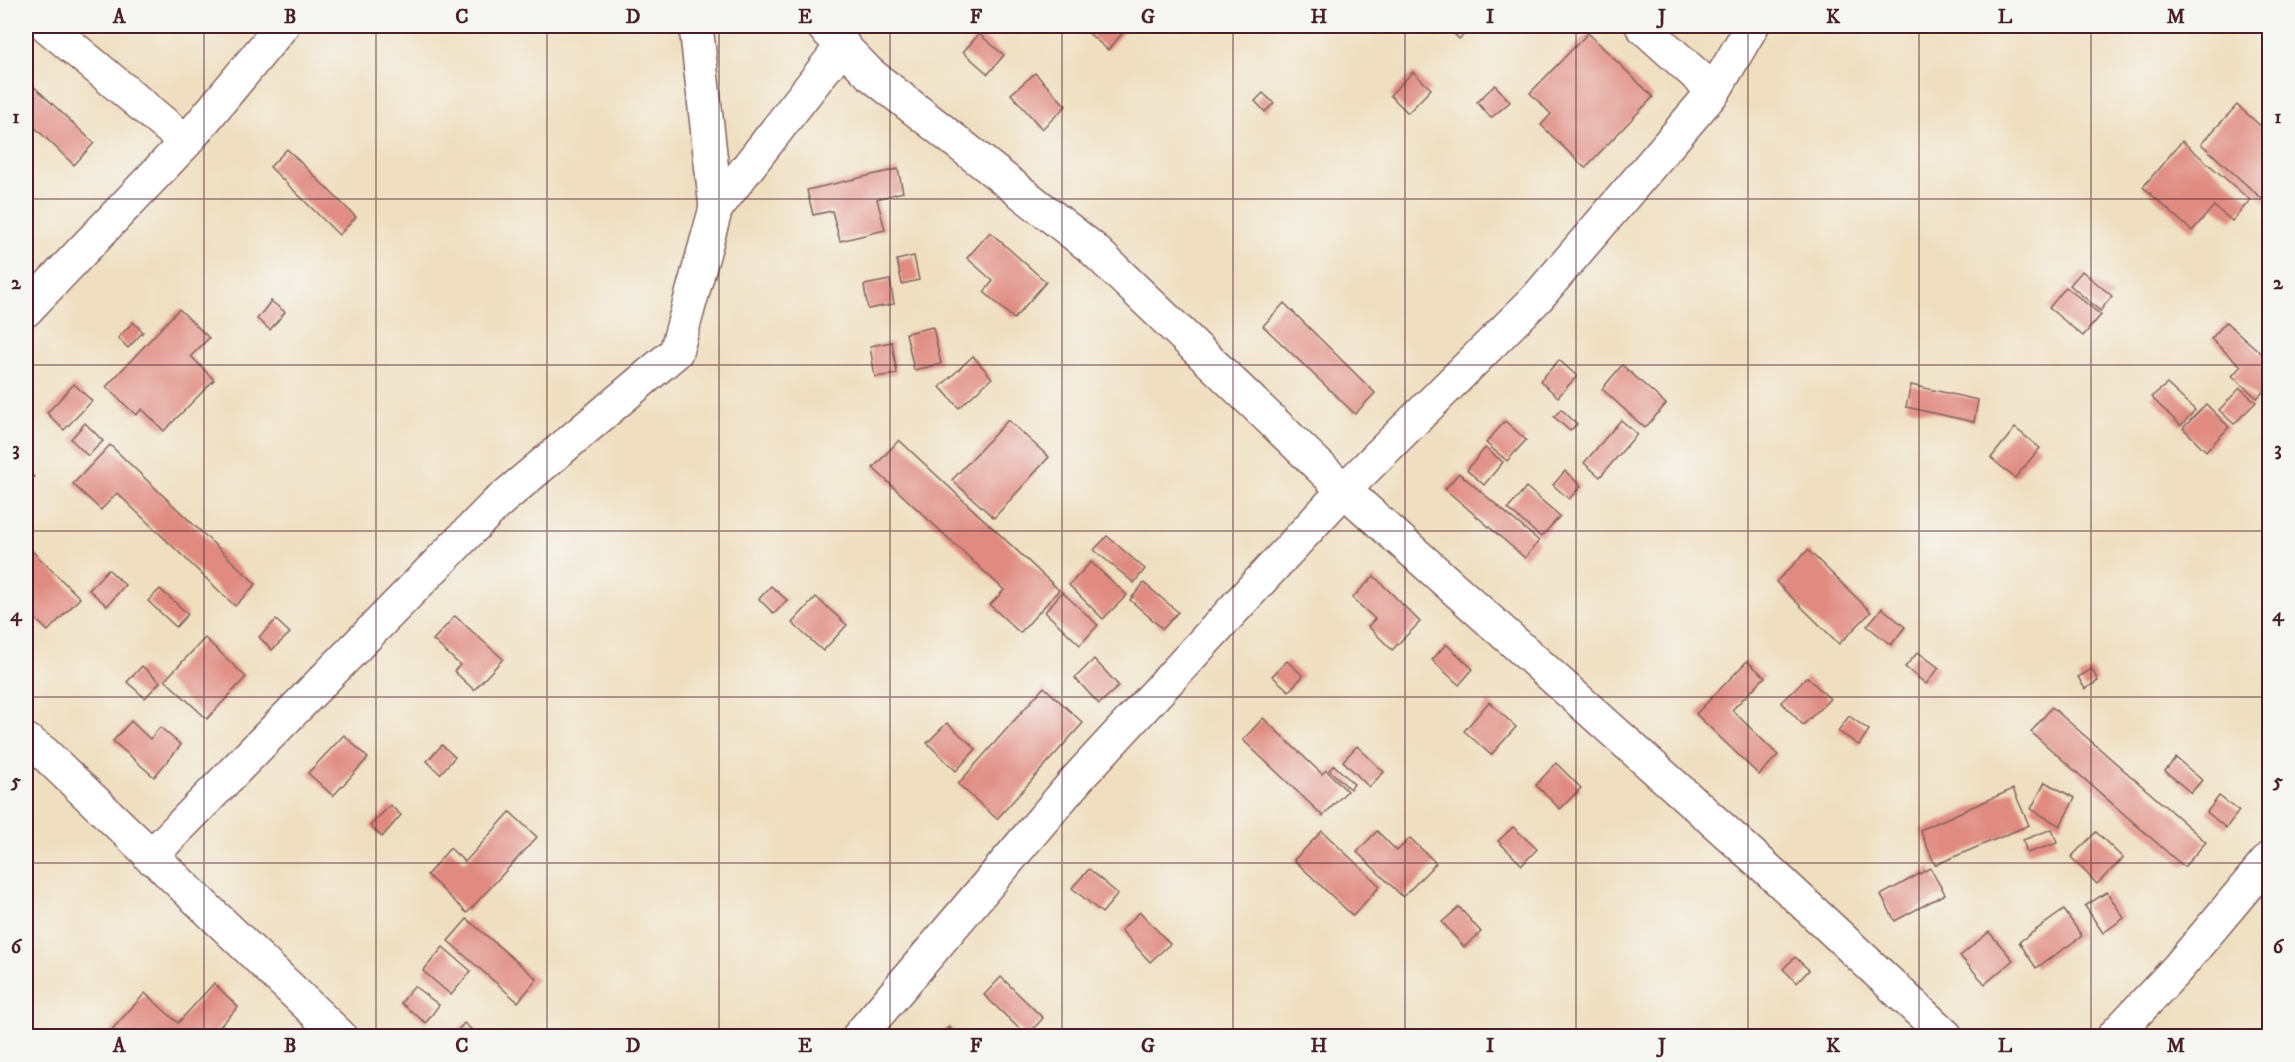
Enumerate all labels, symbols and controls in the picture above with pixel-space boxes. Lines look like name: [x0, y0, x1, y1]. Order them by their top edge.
text: A: [112, 5, 127, 30]
text: B: [284, 5, 296, 30]
text: C: [455, 5, 469, 30]
text: D: [626, 5, 641, 30]
text: E: [798, 5, 812, 30]
text: F: [970, 5, 983, 30]
text: G: [1141, 5, 1155, 30]
text: H: [1311, 5, 1328, 30]
text: I: [1486, 5, 1494, 30]
text: J: [1656, 5, 1666, 30]
text: K: [1826, 5, 1841, 30]
text: L: [1998, 5, 2013, 30]
text: M: [2167, 5, 2185, 30]
text: 1: [12, 105, 20, 130]
text: 1: [2274, 105, 2282, 130]
text: 2: [11, 271, 22, 296]
text: 2: [2273, 271, 2284, 296]
text: 3: [12, 437, 20, 462]
text: 3: [2274, 437, 2282, 462]
text: 4: [10, 603, 23, 628]
text: 4: [2272, 603, 2285, 628]
text: 5: [10, 769, 21, 794]
text: 5: [2272, 769, 2283, 794]
text: 6: [11, 935, 23, 960]
text: 6: [2273, 935, 2285, 960]
text: A: [112, 1034, 127, 1059]
text: B: [284, 1034, 296, 1059]
text: C: [455, 1034, 469, 1059]
text: D: [626, 1034, 641, 1059]
text: E: [798, 1034, 812, 1059]
text: F: [970, 1034, 983, 1059]
text: G: [1141, 1034, 1155, 1059]
text: H: [1311, 1034, 1328, 1059]
text: I: [1486, 1034, 1494, 1059]
text: J: [1656, 1034, 1666, 1059]
text: K: [1826, 1034, 1841, 1059]
text: L: [1998, 1034, 2013, 1059]
text: M: [2167, 1034, 2185, 1059]

